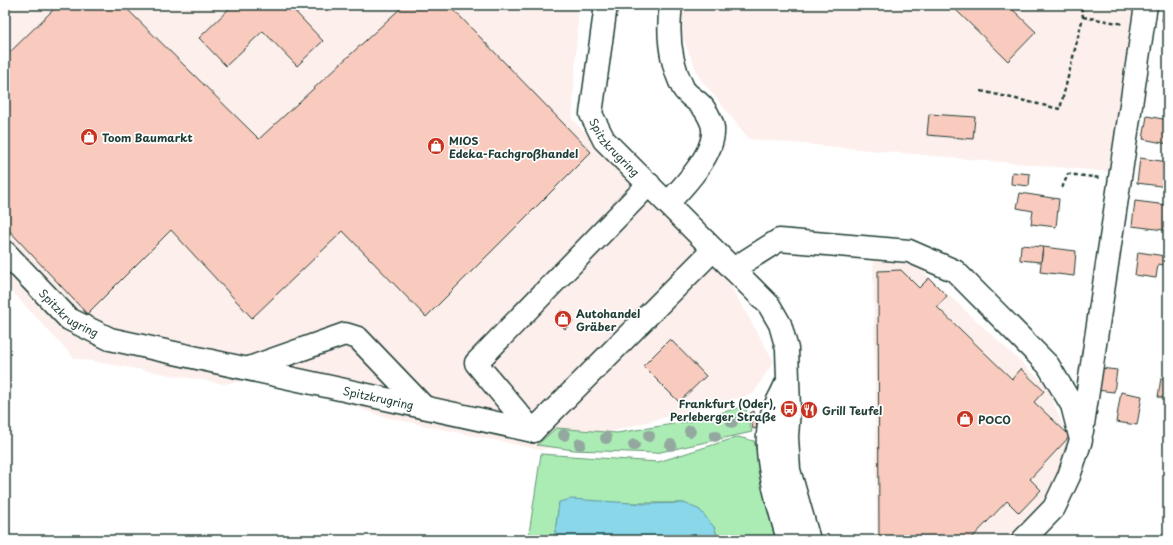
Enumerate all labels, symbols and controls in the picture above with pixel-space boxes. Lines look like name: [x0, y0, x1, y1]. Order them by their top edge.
street label: Spitzkrugring: [586, 115, 644, 180]
shop icon: Toom Baumarkt: [79, 127, 99, 147]
place label: Toom Baumarkt: [102, 129, 193, 146]
place label: MIOS Edeka-Fachgroßhandel: [449, 132, 578, 162]
shop icon: MIOS Edeka-Fachgroßhandel: [426, 136, 446, 156]
street label: Spitzkrugring: [35, 284, 102, 341]
place label: Autohandel Gräber: [576, 305, 640, 335]
shop icon: Autohandel Gräber: [553, 309, 573, 329]
street label: Spitzkrugring: [341, 381, 415, 413]
place label: Frankfurt (Oder), Perleberger Straße: [670, 395, 776, 425]
bus stop icon: Frankfurt (Oder), Perleberger Straße: [779, 399, 799, 419]
restaurant icon: Grill Teufel: [799, 400, 819, 420]
place label: Grill Teufel: [822, 402, 882, 419]
shop icon: POCO: [955, 409, 975, 429]
place label: POCO: [978, 411, 1011, 428]

